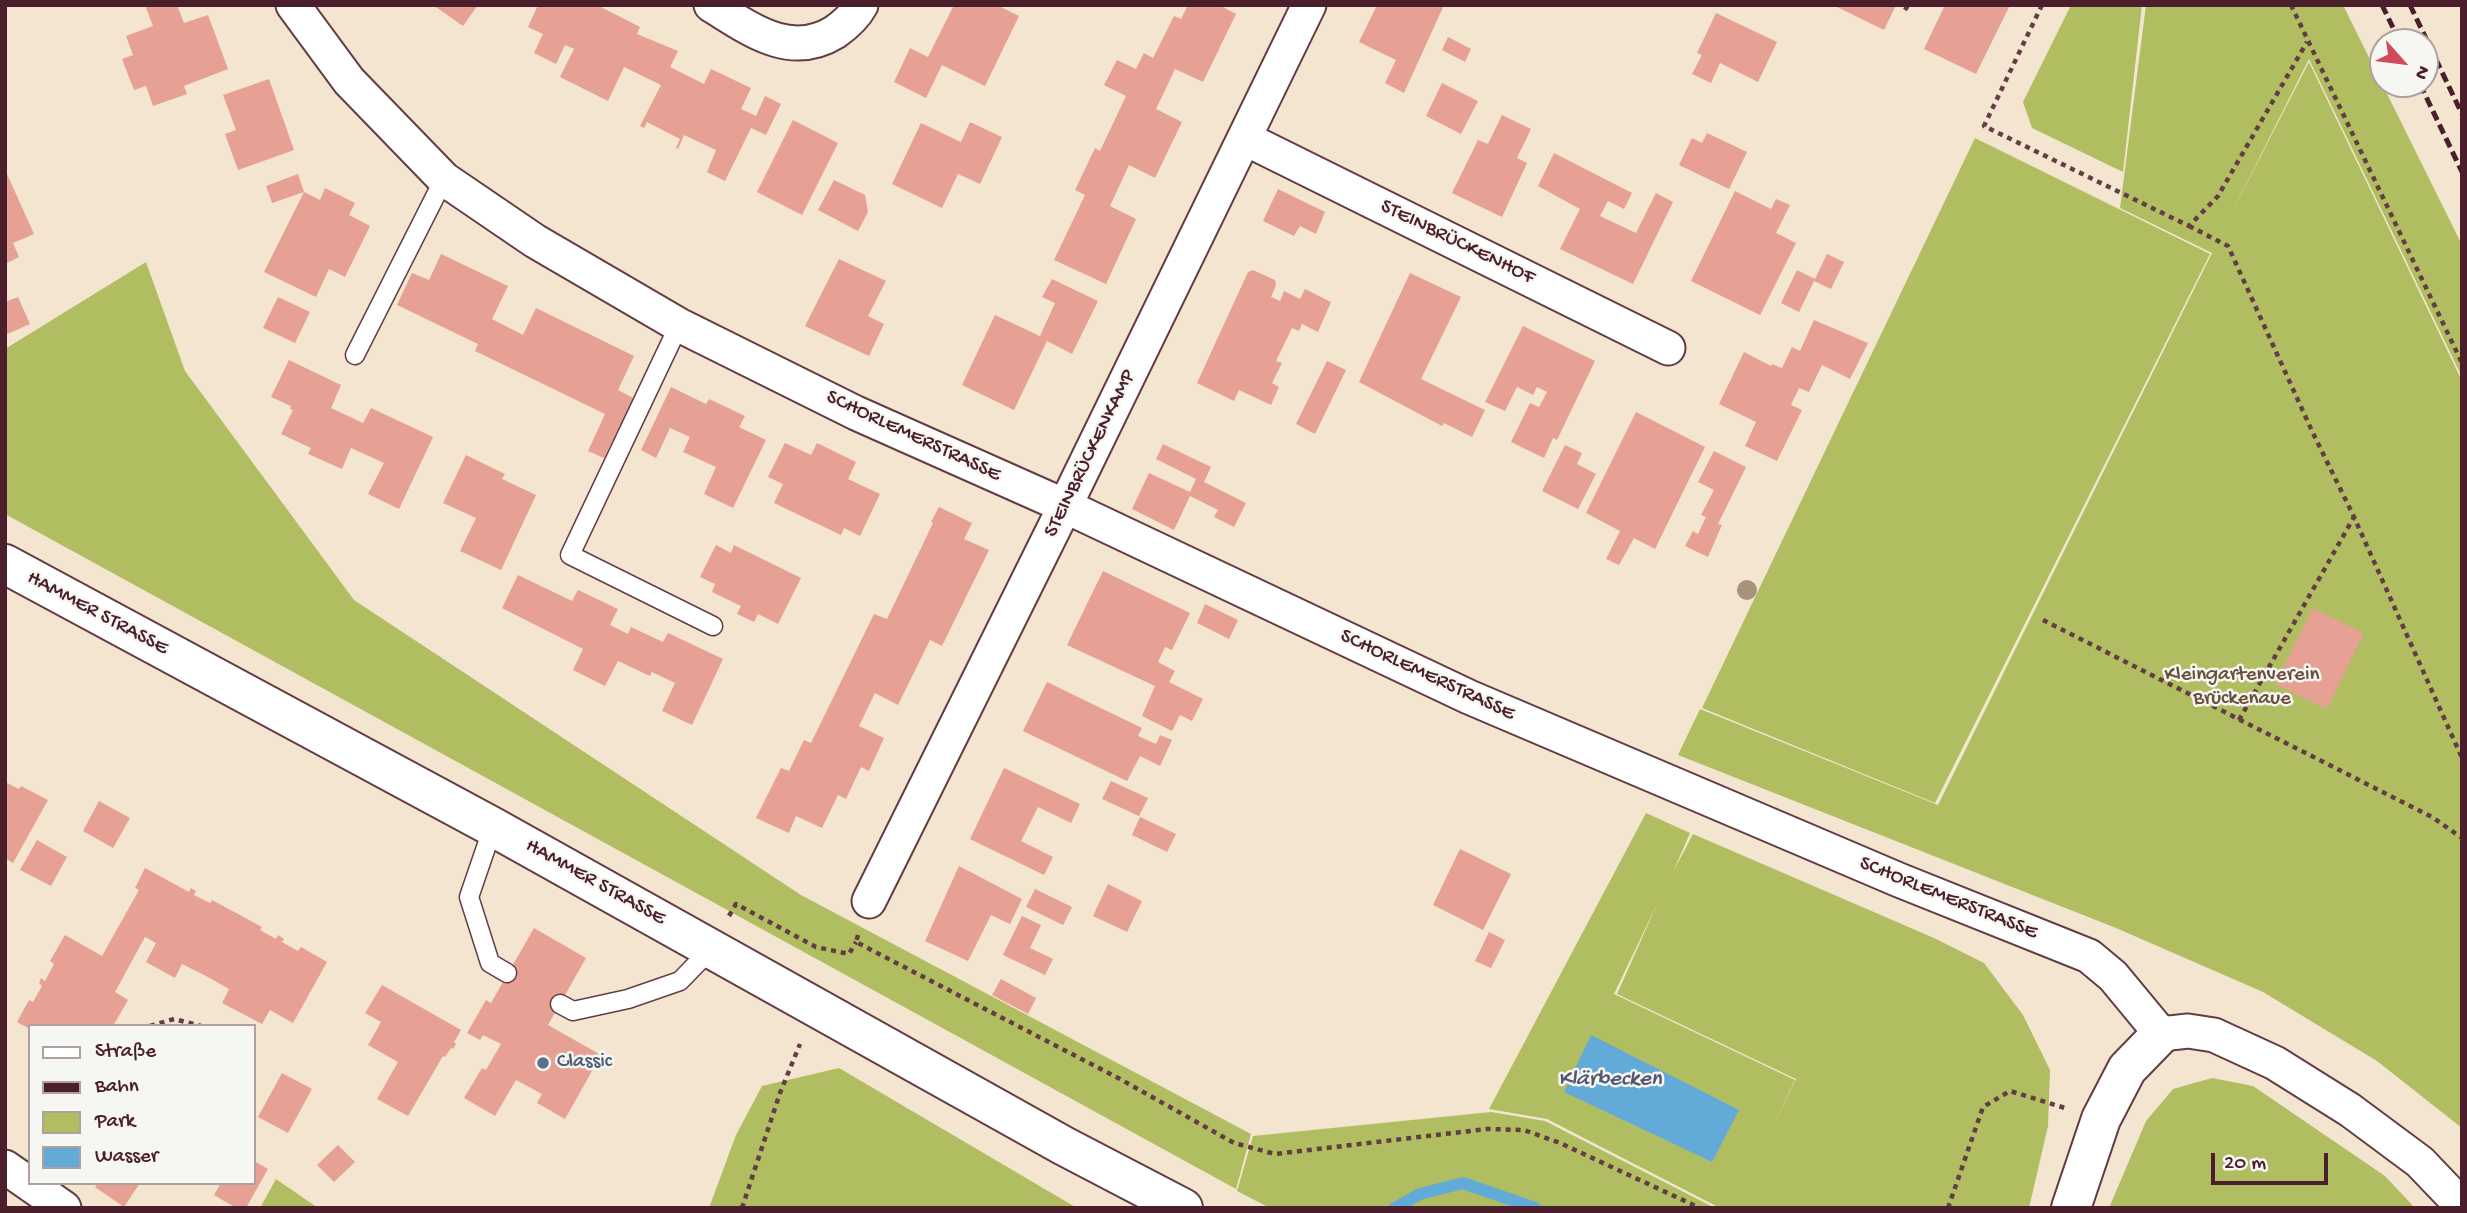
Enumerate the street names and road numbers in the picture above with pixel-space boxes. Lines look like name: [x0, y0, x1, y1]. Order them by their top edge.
street label: STEINBRÜCKENHOF: [1376, 195, 1538, 291]
street label: STEINBRÜCKENKAMP: [1039, 366, 1143, 542]
street label: SCHORLEMERSTRASSE: [822, 385, 1004, 489]
street label: HAMMER STRASSE: [22, 566, 172, 662]
street label: SCHORLEMERSTRASSE: [1336, 624, 1518, 728]
street label: HAMMER STRASSE: [521, 834, 669, 932]
street label: SCHORLEMERSTRASSE: [1855, 852, 2041, 946]

